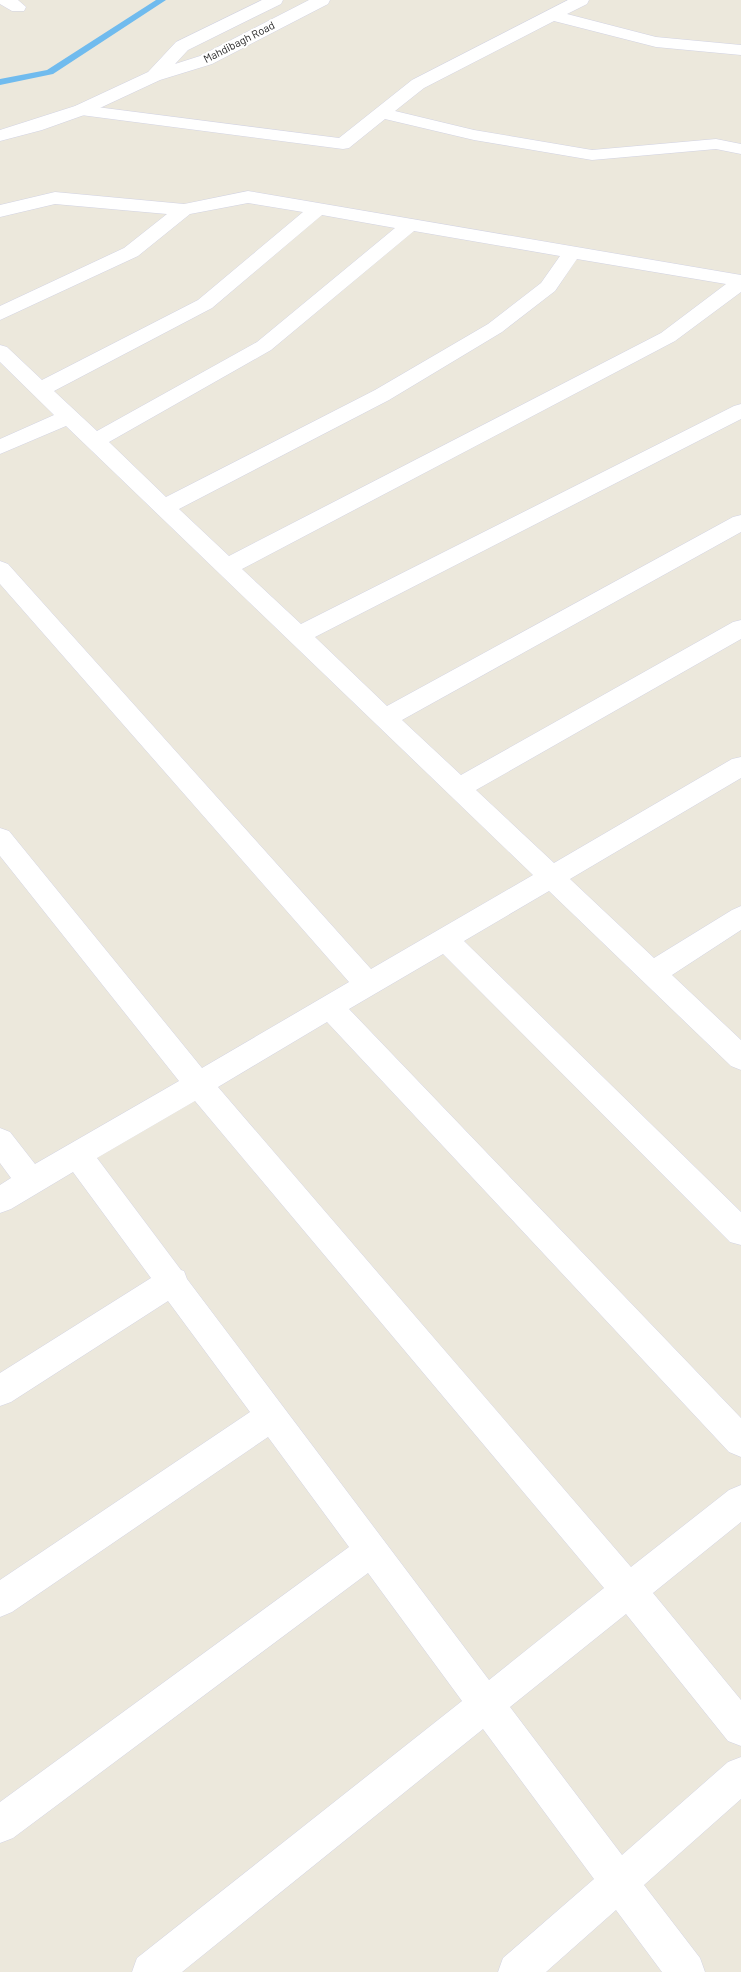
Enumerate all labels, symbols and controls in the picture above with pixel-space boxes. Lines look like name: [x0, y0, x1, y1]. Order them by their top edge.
street label: Mahdibagh Road: [201, 18, 277, 65]

